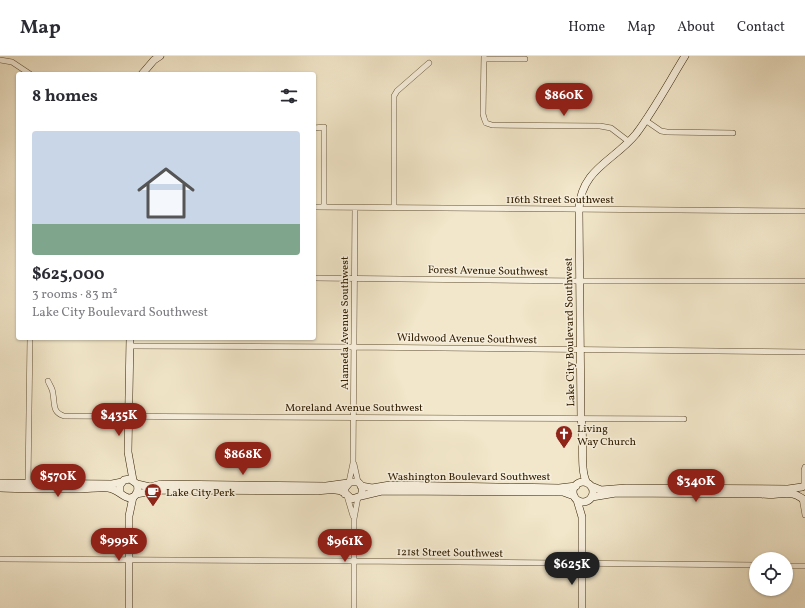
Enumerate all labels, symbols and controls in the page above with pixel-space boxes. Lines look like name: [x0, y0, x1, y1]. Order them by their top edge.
text: Map: [20, 15, 61, 41]
text: Home: [568, 18, 605, 37]
text: Map: [627, 18, 655, 37]
text: About: [677, 18, 715, 37]
text: Contact: [737, 18, 785, 37]
pin: $860K: [536, 83, 592, 117]
text: 8 homes: [32, 85, 98, 108]
icon: filters: [278, 85, 300, 107]
text: $860K: [545, 87, 583, 105]
icon: home: [130, 157, 202, 229]
street label: 116th Street Southwest: [506, 193, 614, 208]
street label: Alameda Avenue Southwest: [338, 256, 353, 390]
street label: Lake City Boulevard Southwest: [562, 257, 579, 407]
text: $625,000: [32, 263, 105, 286]
street label: Forest Avenue Southwest: [428, 263, 548, 280]
text: 3 rooms · 83 m²: [32, 286, 118, 304]
text: Lake City Boulevard Southwest: [32, 304, 208, 322]
street label: Wildwood Avenue Southwest: [397, 331, 537, 348]
street label: Moreland Avenue Southwest: [285, 401, 423, 416]
pin: $435K: [91, 403, 147, 437]
text: $435K: [101, 407, 137, 425]
place label: Living Way Church: [577, 422, 636, 450]
church icon: Living Way Church: [554, 424, 574, 449]
pin: $868K: [215, 442, 271, 476]
text: $868K: [224, 446, 262, 464]
pin: $570K: [30, 464, 86, 498]
text: $570K: [40, 468, 76, 486]
pin: $340K: [668, 469, 724, 503]
street label: Washington Boulevard Southwest: [388, 470, 551, 485]
text: $340K: [677, 473, 715, 491]
cafe icon: Lake City Perk: [143, 482, 163, 507]
place label: Lake City Perk: [166, 486, 235, 501]
pin: $999K: [91, 528, 147, 562]
pin: $961K: [317, 529, 373, 563]
text: $999K: [100, 532, 138, 550]
text: $961K: [327, 533, 363, 551]
street label: 121st Street Southwest: [397, 545, 503, 562]
pin: $625K: [544, 552, 600, 586]
map controls: [749, 552, 793, 596]
button: locate: [749, 552, 793, 596]
text: $625K: [554, 556, 590, 574]

